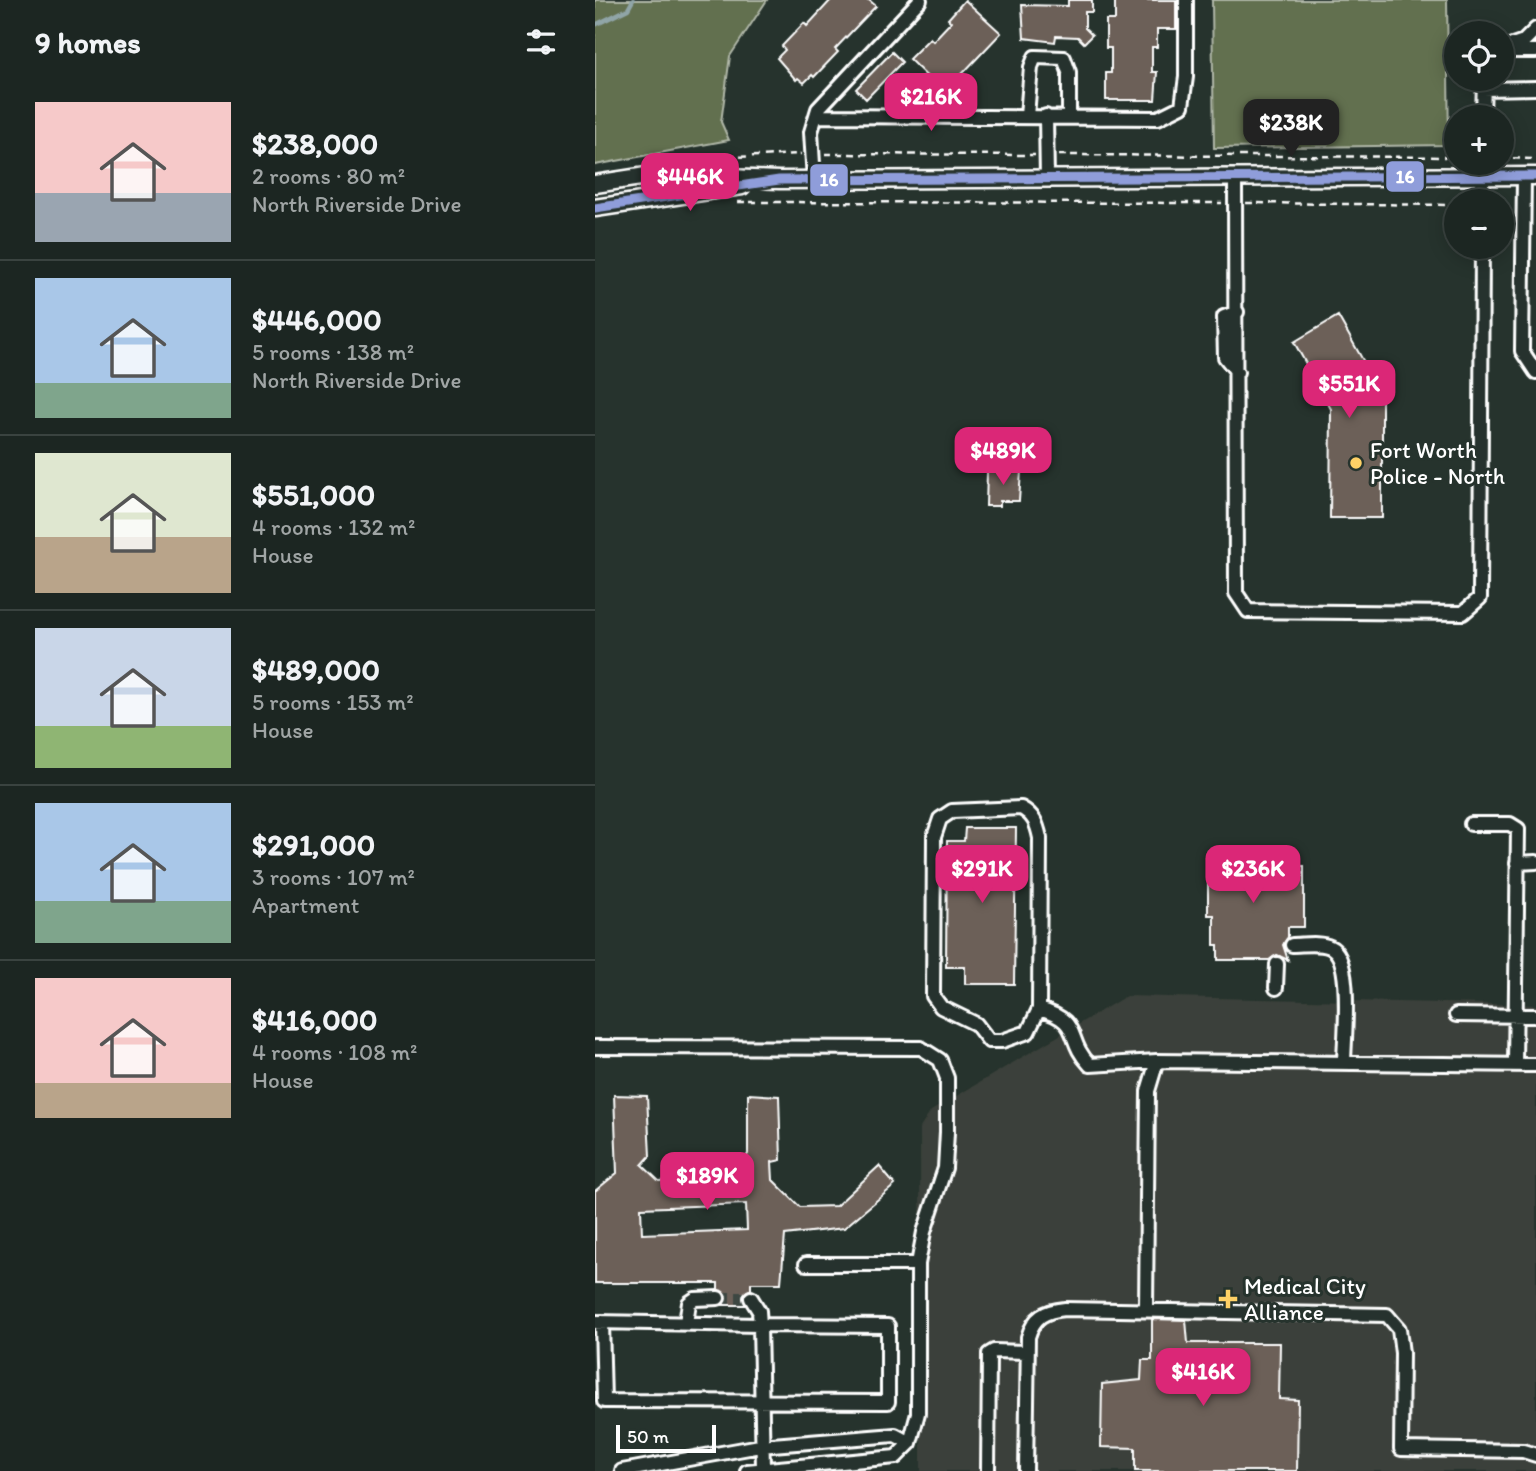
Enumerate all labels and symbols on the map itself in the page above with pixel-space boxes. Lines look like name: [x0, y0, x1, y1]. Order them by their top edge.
pin: $216K: [882, 74, 980, 133]
pin: $238K: [1242, 100, 1340, 159]
pin: $446K: [641, 154, 739, 213]
line badge: 16: [1385, 160, 1425, 193]
line badge: 16: [809, 163, 849, 197]
text: 16: [1396, 165, 1414, 188]
text: 16: [820, 168, 838, 191]
pin: $551K: [1300, 360, 1398, 420]
pin: $489K: [954, 428, 1052, 487]
place label: Fort Worth Police - North: [1370, 436, 1505, 490]
marker: Fort Worth Police - North: [1348, 455, 1364, 471]
pin: $291K: [933, 846, 1031, 905]
pin: $236K: [1204, 846, 1302, 905]
pin: $189K: [658, 1152, 756, 1212]
place label: Medical City Alliance: [1244, 1272, 1366, 1326]
marker: Medical City Alliance: [1218, 1289, 1238, 1309]
pin: $416K: [1154, 1348, 1252, 1408]
scale bar: [616, 1422, 716, 1454]

